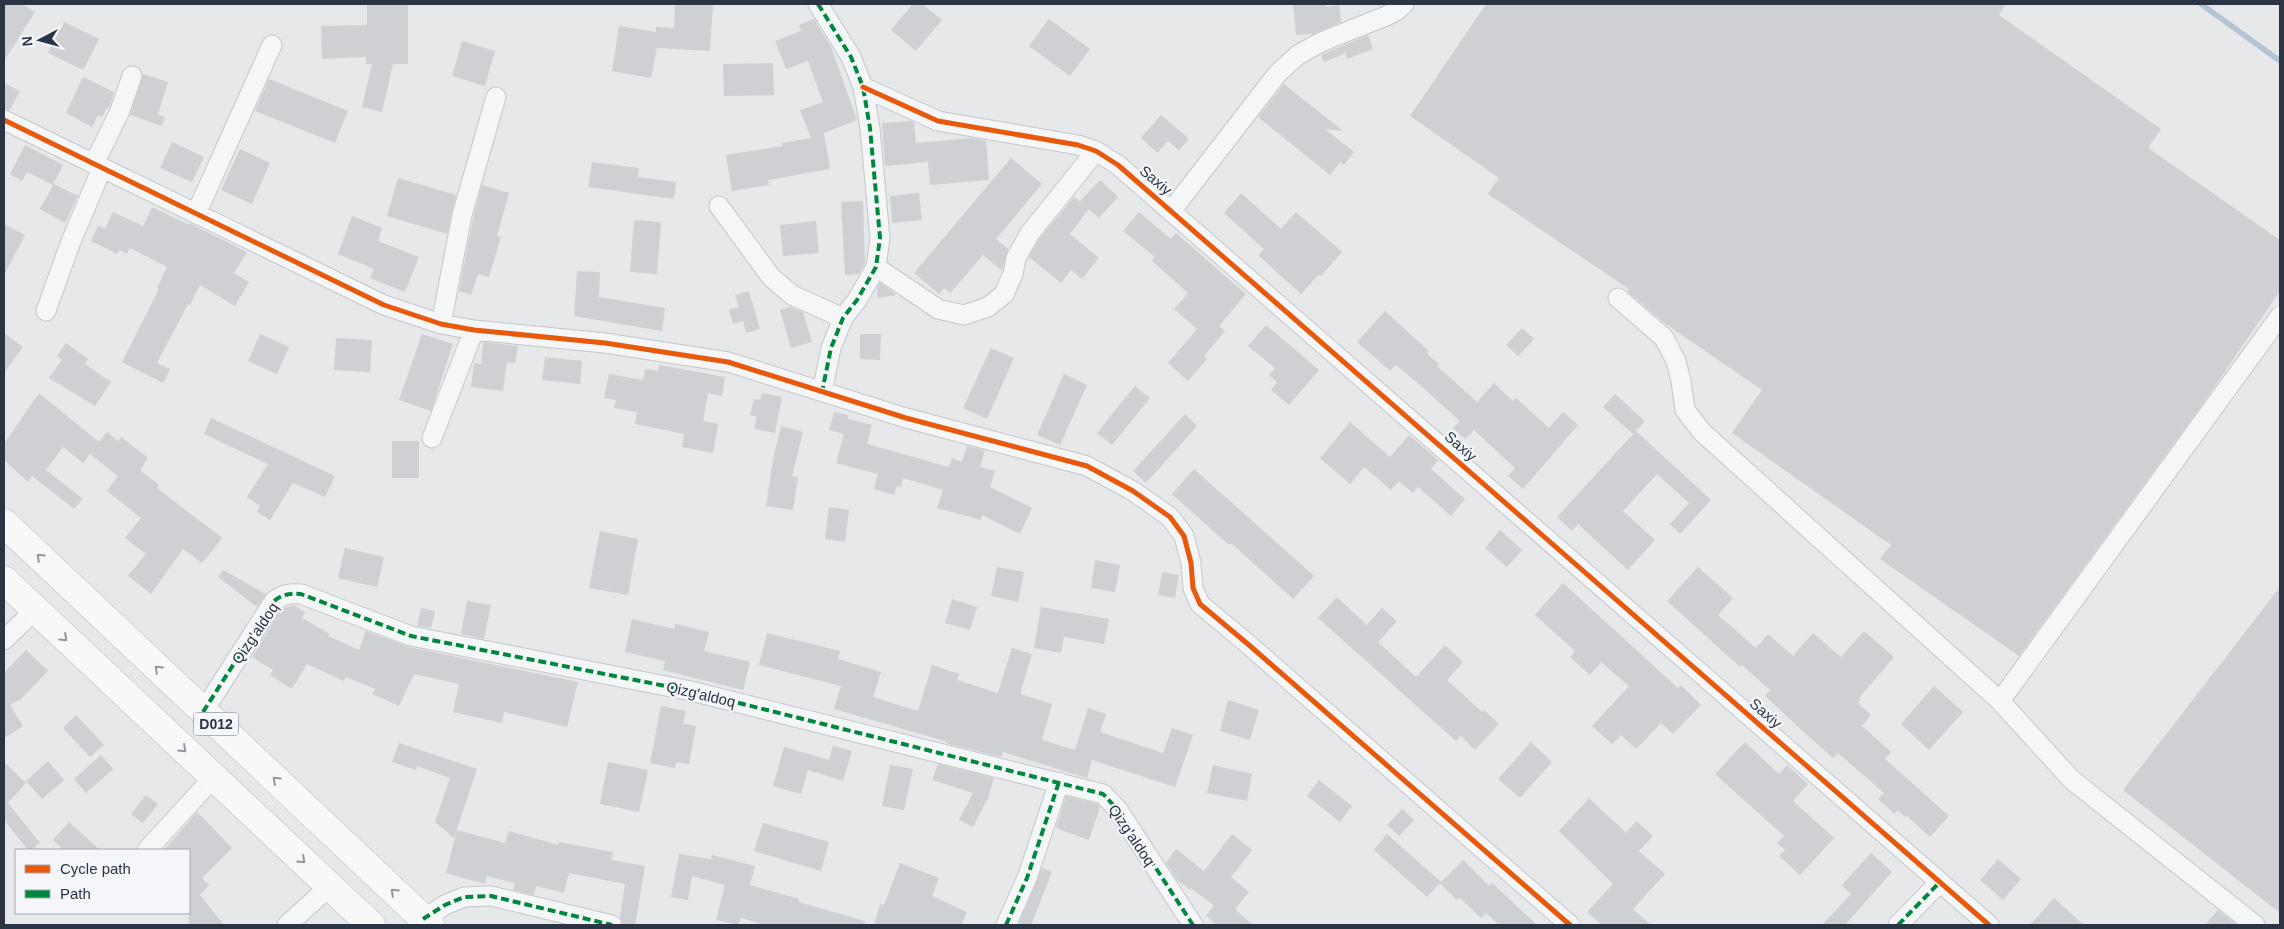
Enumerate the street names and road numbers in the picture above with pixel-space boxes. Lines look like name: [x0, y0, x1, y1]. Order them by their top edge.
street label: Saxiy: [1136, 162, 1176, 199]
street label: Saxiy: [1442, 428, 1481, 465]
street label: Qizg'aldoq: [228, 599, 282, 667]
street label: Qizg'aldoq: [665, 678, 737, 710]
street label: Saxiy: [1747, 695, 1786, 732]
road number: D012: [194, 712, 238, 736]
street label: Qizg'aldoq: [1105, 801, 1159, 869]

